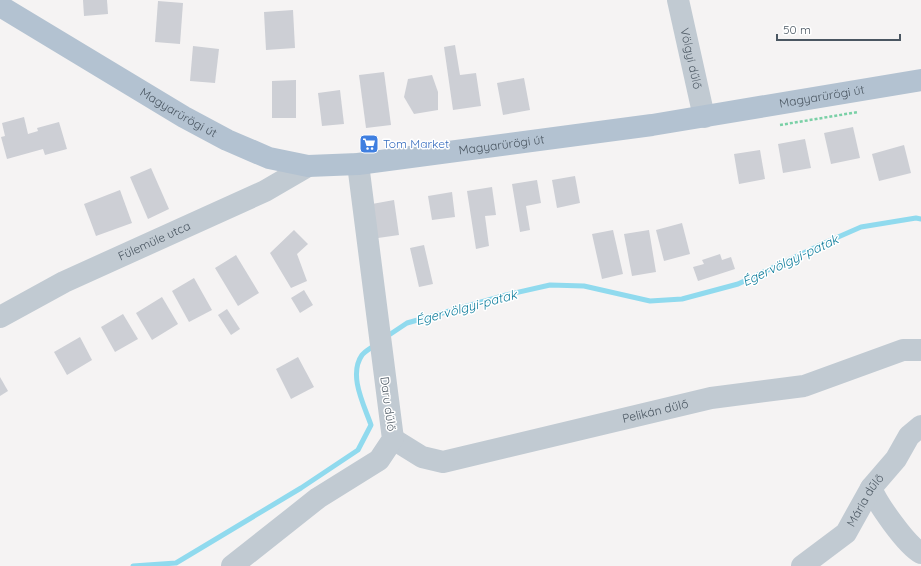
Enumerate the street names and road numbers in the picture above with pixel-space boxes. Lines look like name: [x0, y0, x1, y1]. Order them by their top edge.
street label: Völgyi dűlő: [677, 26, 706, 91]
street label: Magyarürögi út: [778, 82, 866, 111]
street label: Magyarürögi út: [137, 84, 220, 140]
street label: Magyarürögi út: [458, 131, 545, 158]
street label: Fülemüle utca: [116, 218, 193, 264]
street label: Daru dűlő: [377, 376, 400, 432]
street label: Pelikán dűlő: [621, 396, 690, 426]
street label: Mária dűlő: [843, 471, 887, 529]

